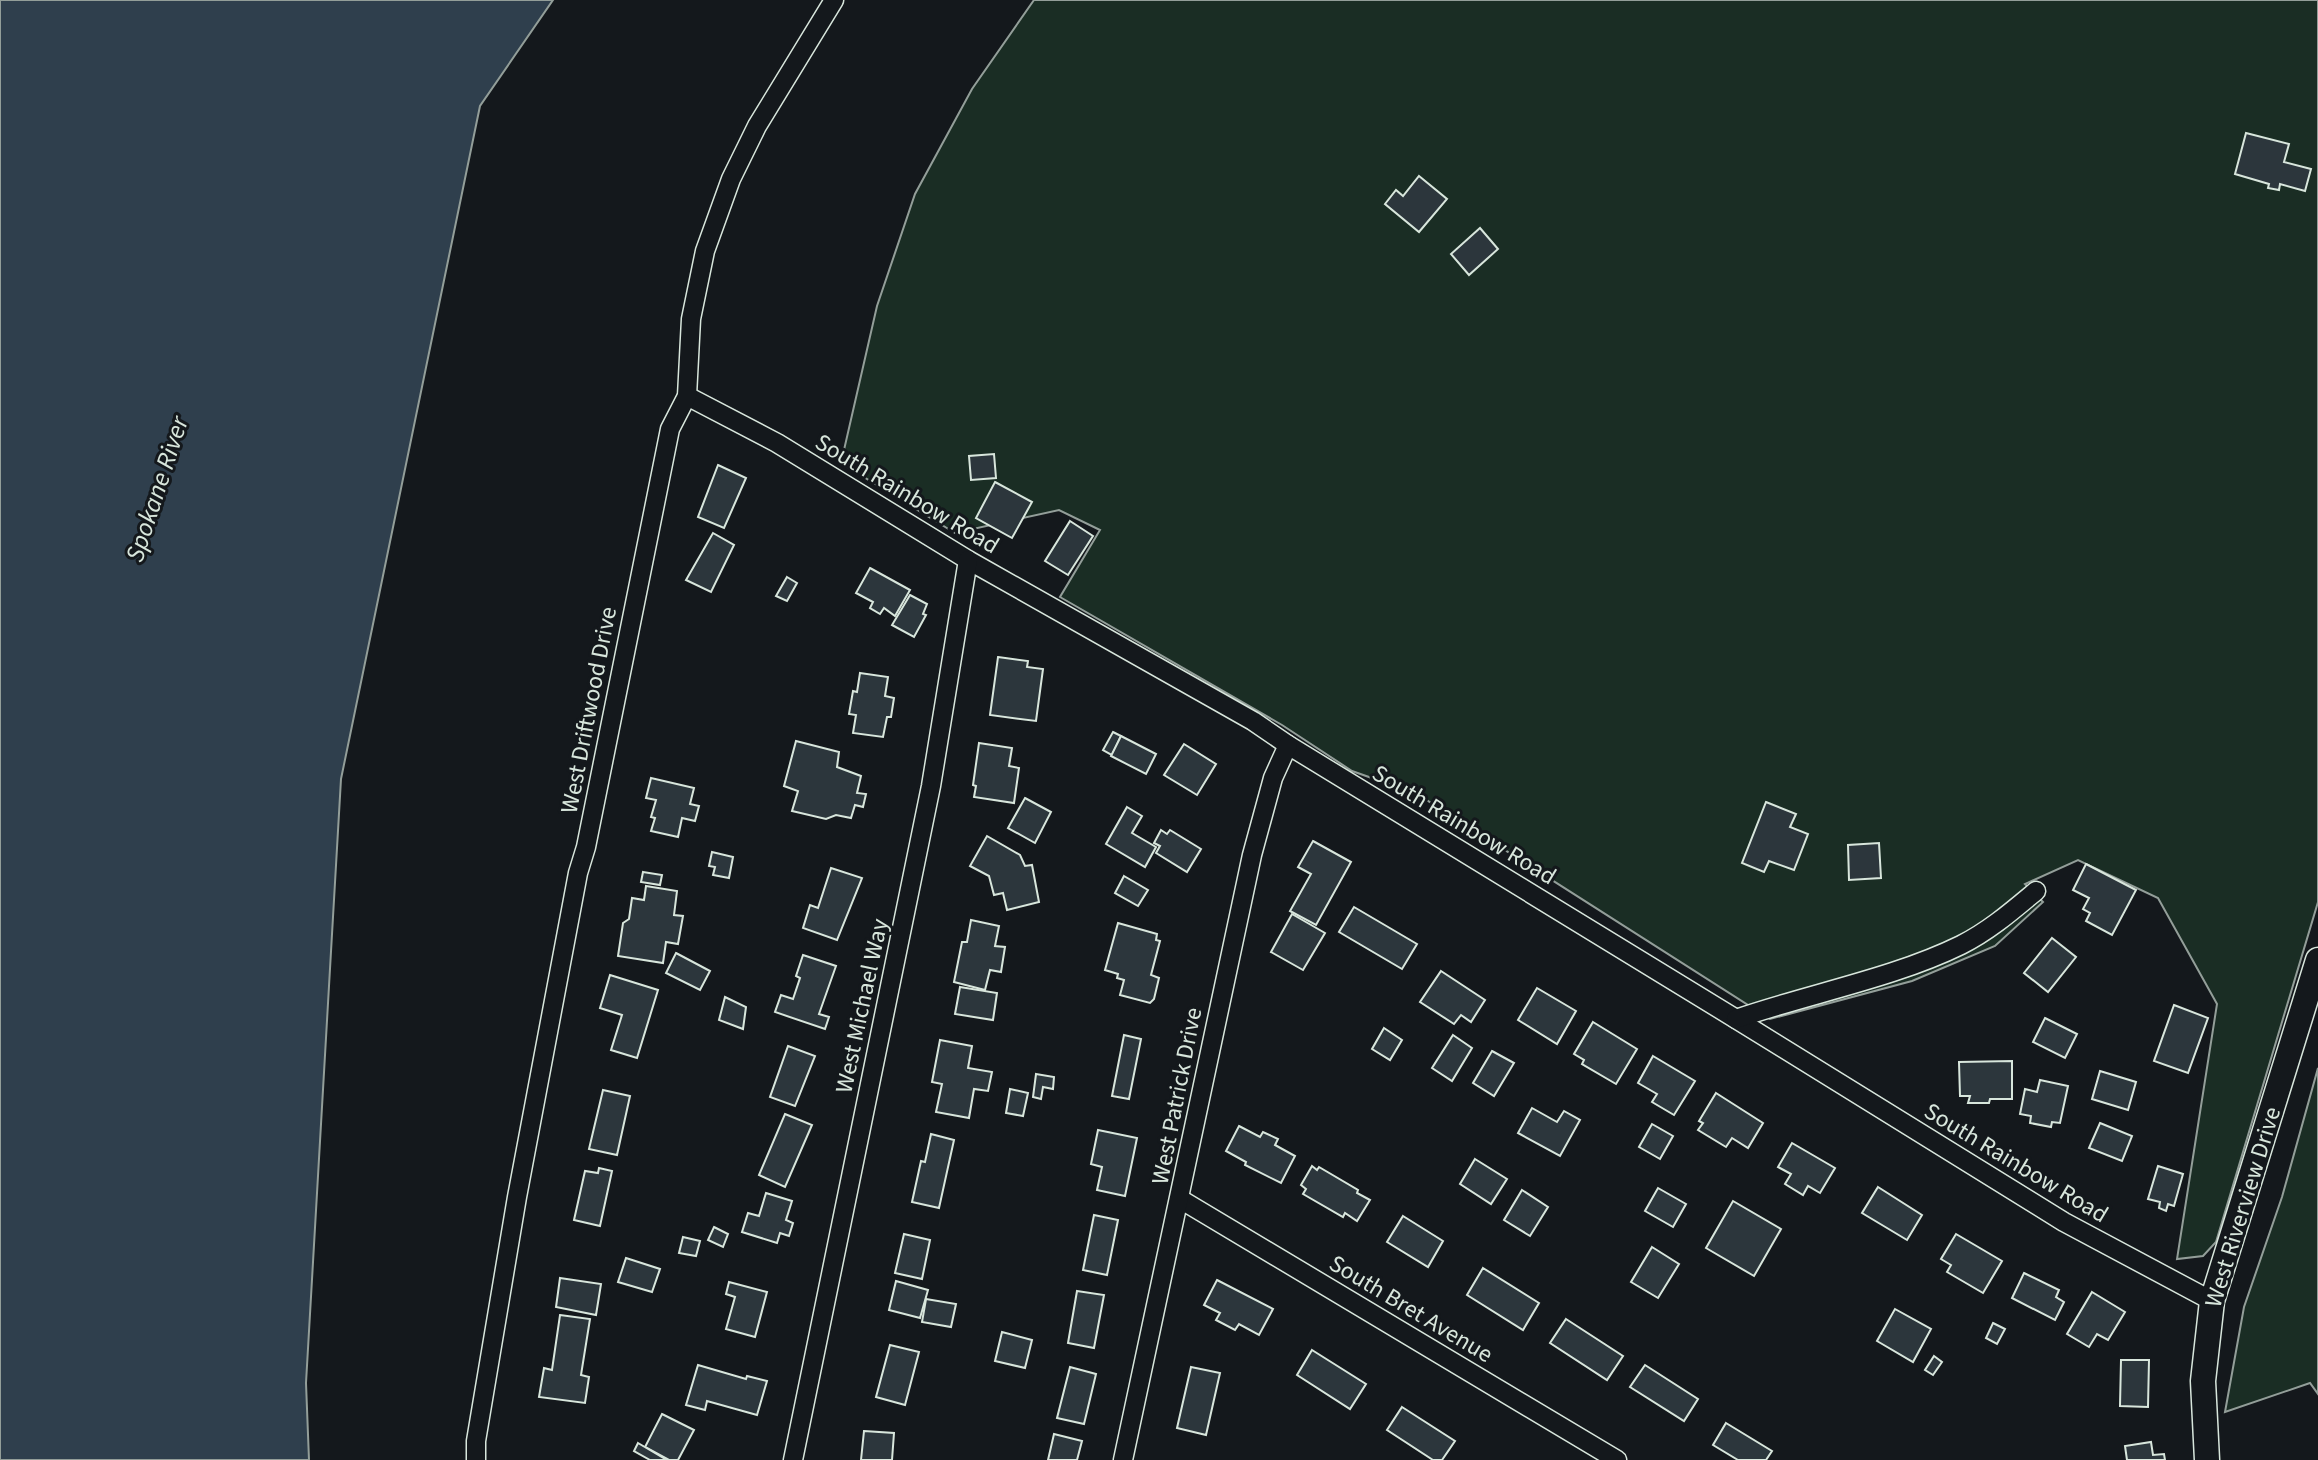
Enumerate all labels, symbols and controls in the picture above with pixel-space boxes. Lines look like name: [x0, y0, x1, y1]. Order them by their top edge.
water label: Spokane River: [116, 410, 198, 567]
street label: South Rainbow Road: [808, 425, 1006, 563]
street label: West Driftwood Drive: [552, 604, 626, 816]
street label: South Rainbow Road: [1365, 756, 1563, 894]
street label: West Michael Way: [826, 916, 898, 1096]
street label: West Patrick Drive: [1143, 1005, 1211, 1187]
street label: South Rainbow Road: [1917, 1094, 2115, 1232]
street label: West Riverview Drive: [2196, 1102, 2290, 1312]
street label: South Bret Avenue: [1322, 1246, 1500, 1372]

